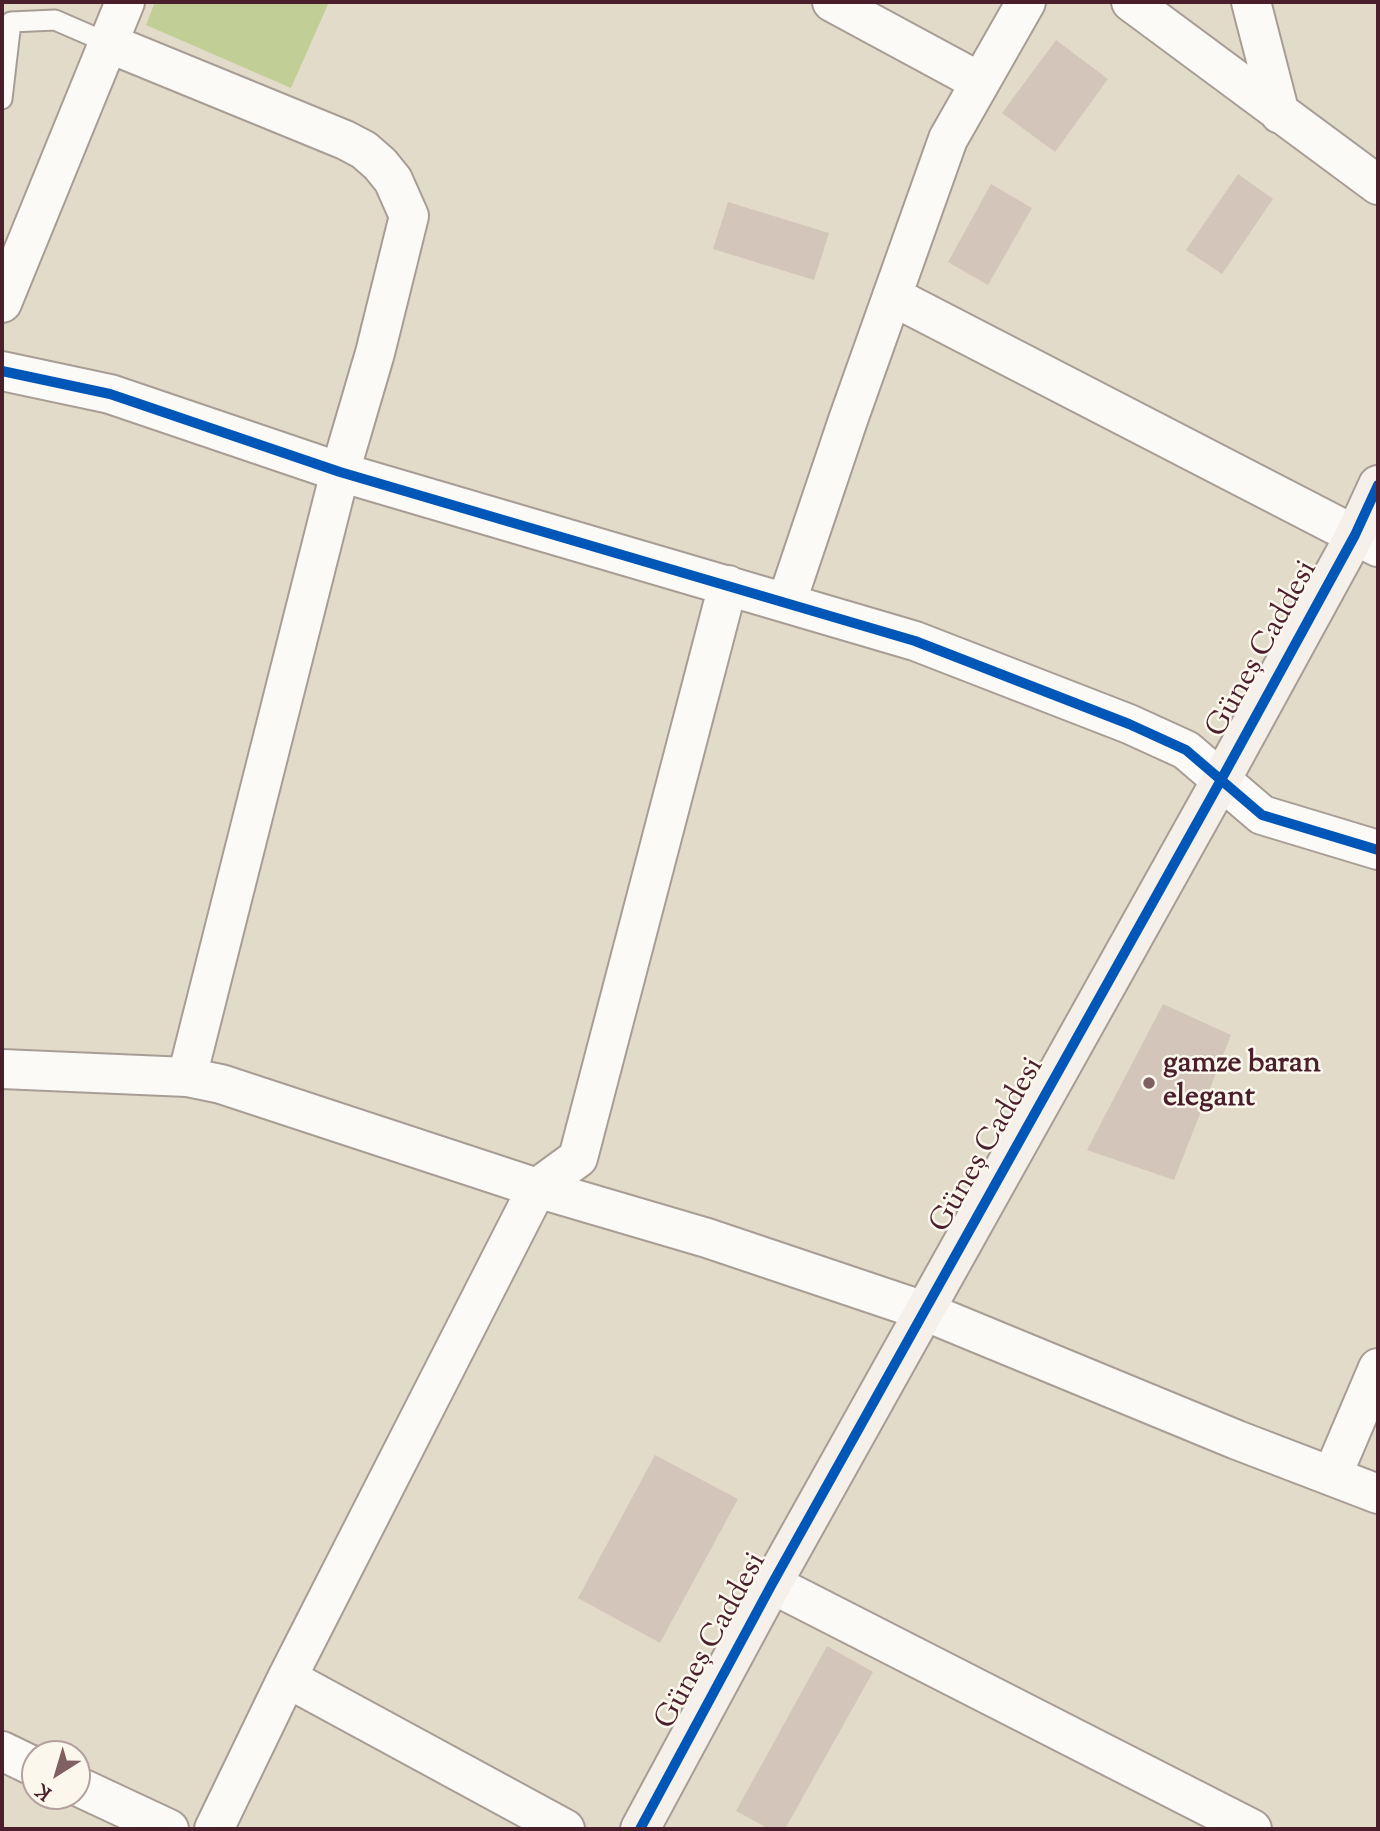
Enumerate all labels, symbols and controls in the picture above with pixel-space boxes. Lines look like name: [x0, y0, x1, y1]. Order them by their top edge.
street label: Güneş Caddesi: [1201, 555, 1327, 745]
place label: gamze baran elegant: [1163, 1048, 1321, 1118]
street label: Güneş Caddesi: [924, 1052, 1054, 1240]
marker: gamze baran elegant: [1141, 1075, 1157, 1091]
street label: Güneş Caddesi: [650, 1547, 776, 1737]
north arrow: [21, 1740, 91, 1810]
text: K: [31, 1776, 58, 1806]

